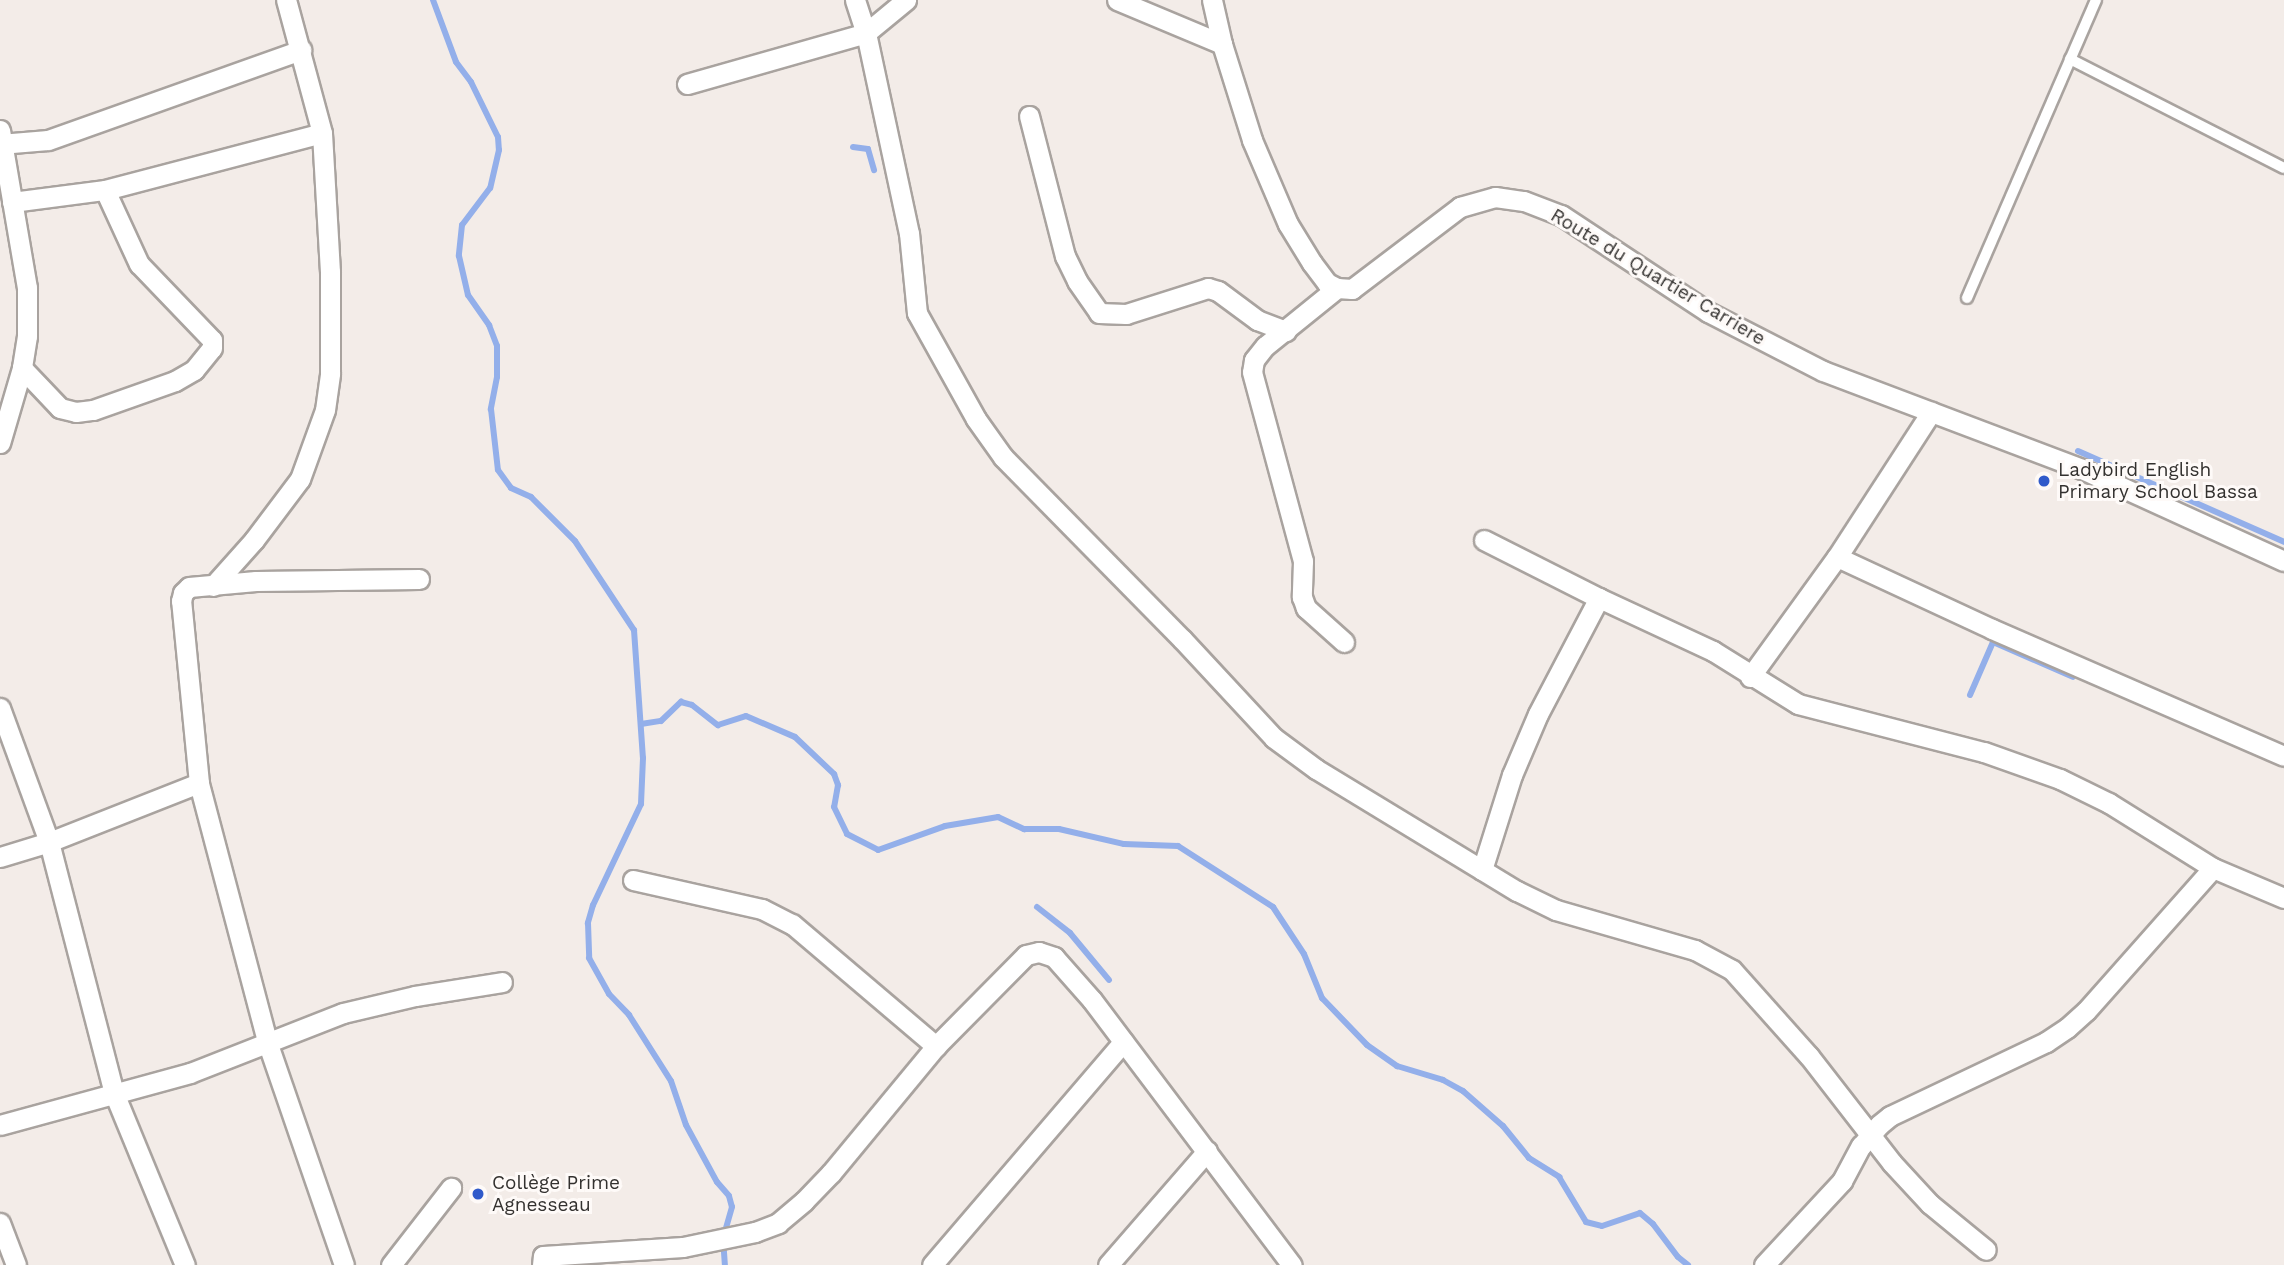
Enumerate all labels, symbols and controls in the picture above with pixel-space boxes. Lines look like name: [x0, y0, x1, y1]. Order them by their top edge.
street label: Route du Quartier Carriere: [1546, 204, 1770, 350]
place label: Ladybird English Primary School Bassa: [2058, 459, 2259, 503]
marker: Ladybird English Primary School Bassa: [2036, 473, 2052, 489]
place label: Collège Prime Agnesseau: [492, 1172, 620, 1216]
marker: Collège Prime Agnesseau: [470, 1186, 486, 1202]

